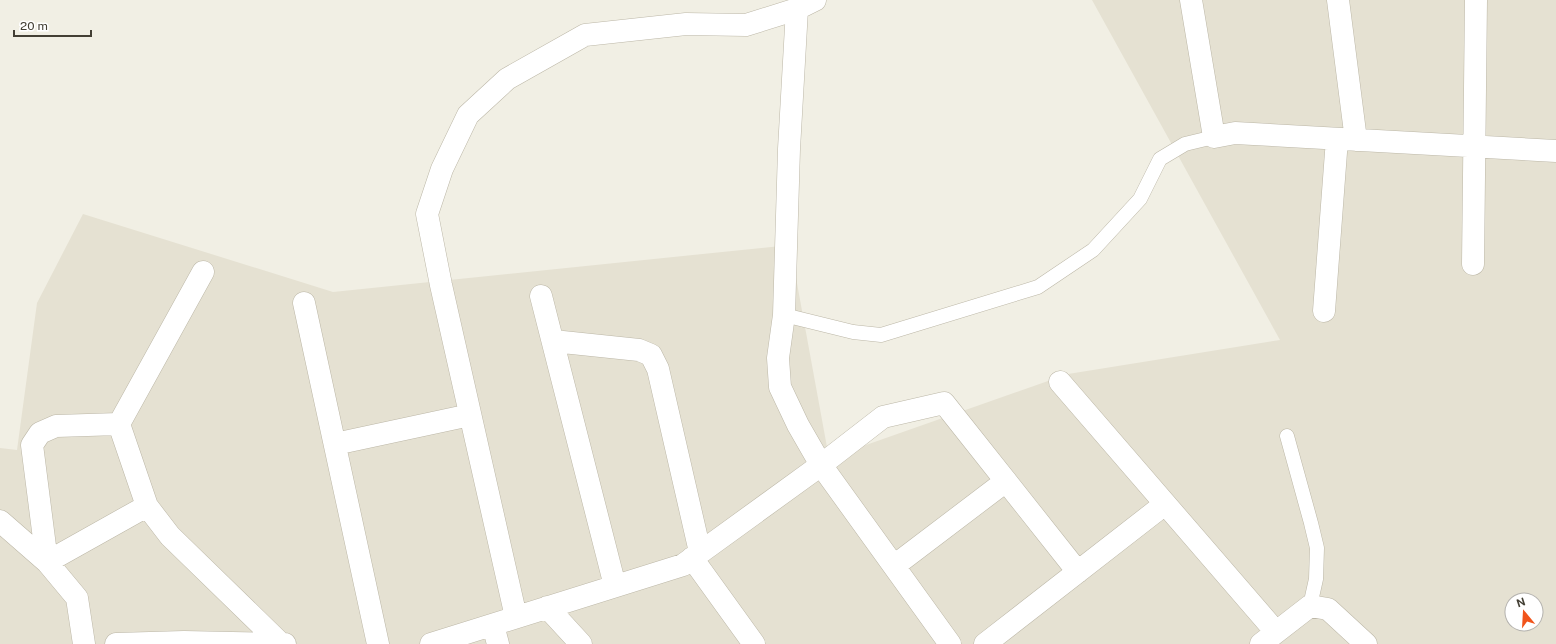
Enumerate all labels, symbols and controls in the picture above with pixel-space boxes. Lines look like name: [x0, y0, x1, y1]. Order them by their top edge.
scale bar: [14, 12, 91, 38]
text: 20 m: [20, 19, 48, 33]
north arrow: [1504, 592, 1544, 632]
text: N: [1515, 595, 1527, 610]

